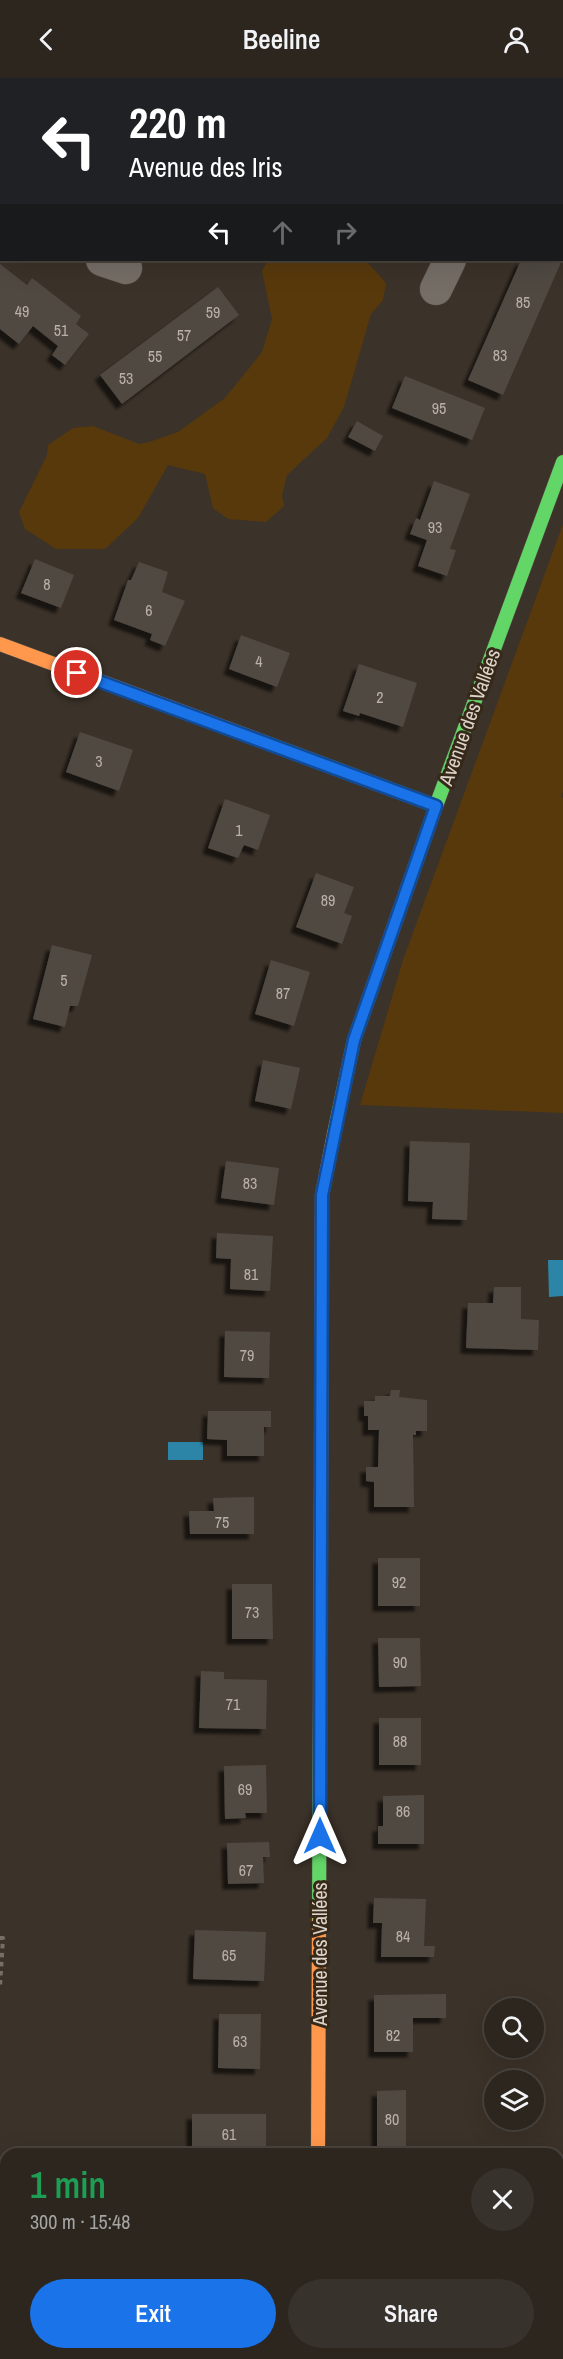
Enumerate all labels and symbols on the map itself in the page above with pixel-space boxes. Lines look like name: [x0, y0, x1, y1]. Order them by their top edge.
house number: 85: [516, 291, 530, 313]
house number: 49: [15, 300, 29, 322]
house number: 59: [206, 301, 220, 323]
house number: 51: [54, 319, 69, 341]
house number: 57: [177, 324, 191, 346]
house number: 83: [493, 344, 507, 366]
house number: 55: [148, 345, 162, 367]
house number: 53: [119, 367, 133, 389]
house number: 95: [432, 397, 446, 419]
house number: 93: [428, 516, 442, 538]
house number: 8: [43, 573, 51, 595]
house number: 6: [145, 599, 153, 621]
street label: Avenue des Vallées: [431, 645, 506, 790]
pin: [51, 647, 102, 698]
house number: 4: [255, 650, 263, 672]
house number: 2: [376, 686, 384, 708]
house number: 3: [95, 750, 103, 772]
house number: 1: [235, 819, 243, 841]
house number: 89: [321, 889, 335, 911]
house number: 5: [60, 969, 68, 991]
house number: 87: [276, 982, 290, 1004]
house number: 83: [243, 1172, 257, 1194]
house number: 81: [244, 1263, 259, 1285]
house number: 79: [240, 1344, 254, 1366]
house number: 75: [215, 1511, 229, 1533]
house number: 92: [392, 1571, 406, 1593]
house number: 73: [245, 1601, 259, 1623]
house number: 90: [393, 1651, 407, 1673]
house number: 71: [226, 1693, 241, 1715]
house number: 88: [393, 1730, 407, 1752]
house number: 69: [238, 1778, 252, 1800]
house number: 86: [396, 1800, 410, 1822]
position arrow: [288, 1804, 352, 1868]
house number: 67: [239, 1859, 253, 1881]
street label: Avenue des Vallées: [306, 1882, 333, 2027]
house number: 84: [396, 1925, 410, 1947]
house number: 65: [222, 1944, 236, 1966]
house number: 82: [386, 2024, 400, 2046]
house number: 63: [233, 2030, 247, 2052]
house number: 80: [385, 2108, 399, 2130]
house number: 61: [222, 2123, 237, 2145]

